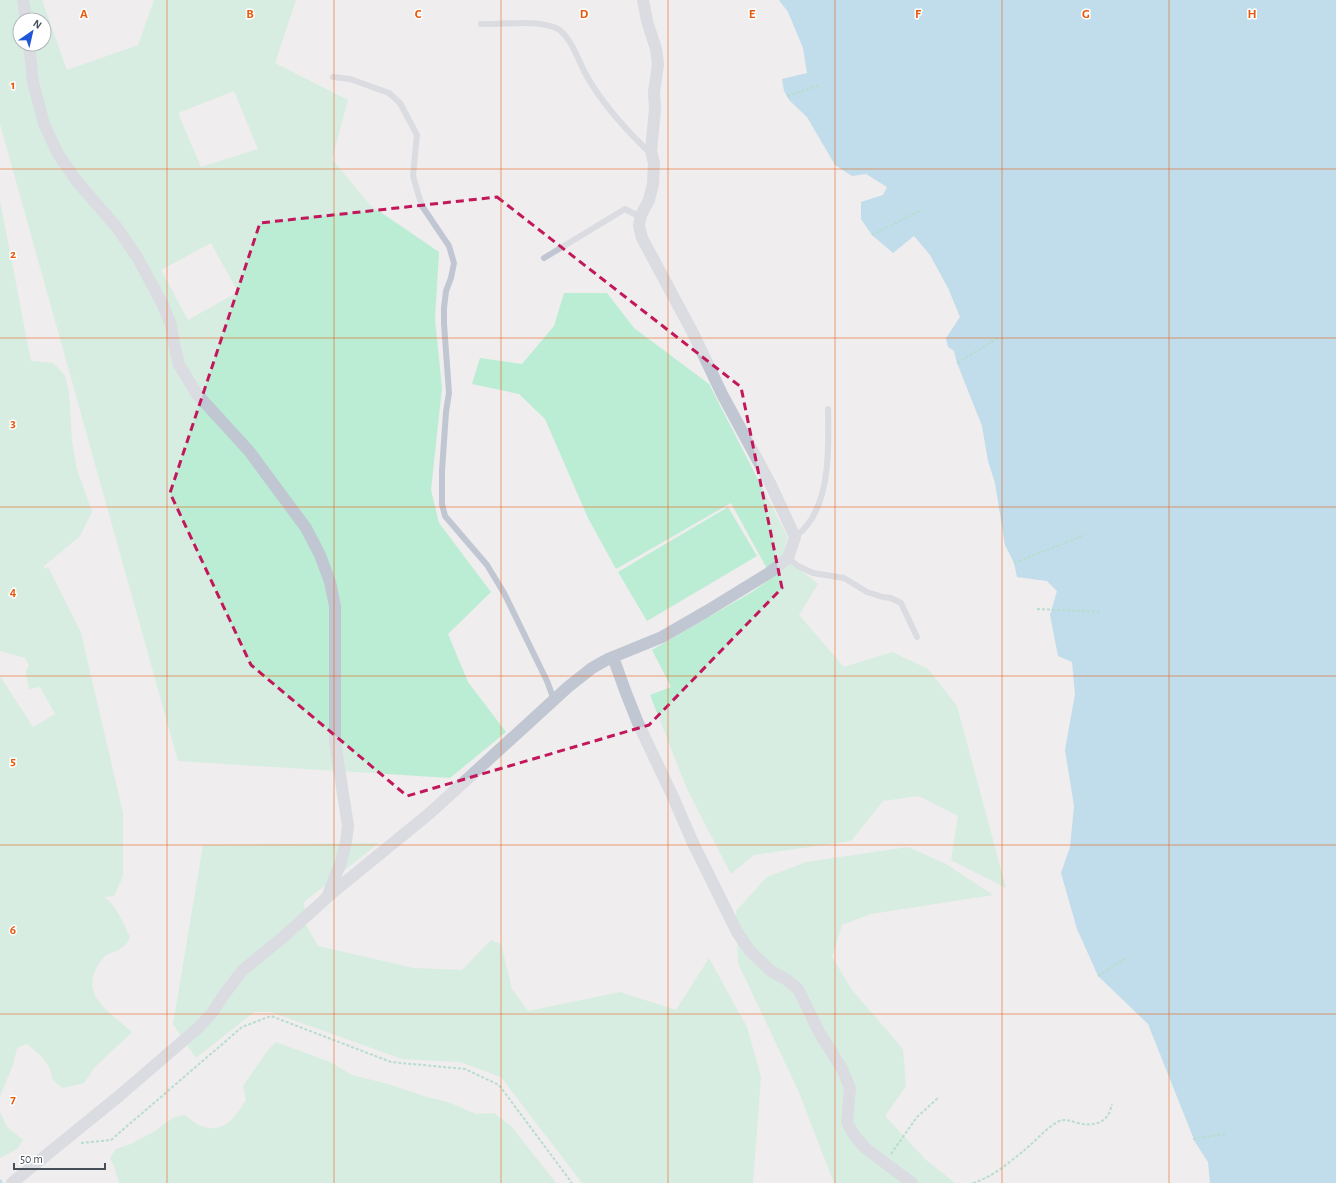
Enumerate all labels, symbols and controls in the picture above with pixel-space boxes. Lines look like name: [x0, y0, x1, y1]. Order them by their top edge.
text: A: [80, 8, 88, 21]
text: B: [246, 8, 254, 21]
text: C: [415, 8, 422, 21]
text: D: [580, 8, 589, 21]
text: E: [749, 8, 756, 21]
text: F: [915, 8, 922, 21]
text: G: [1082, 8, 1090, 21]
text: H: [1247, 8, 1257, 21]
north arrow: [12, 12, 52, 52]
text: N: [31, 17, 44, 31]
text: 1: [11, 79, 15, 92]
text: 2: [10, 248, 16, 261]
text: 3: [10, 417, 16, 430]
text: 4: [10, 586, 17, 599]
text: 5: [10, 755, 16, 768]
text: 6: [10, 924, 16, 937]
text: 7: [10, 1093, 16, 1106]
scale bar: [14, 1145, 105, 1171]
text: 50 m: [20, 1153, 43, 1165]

